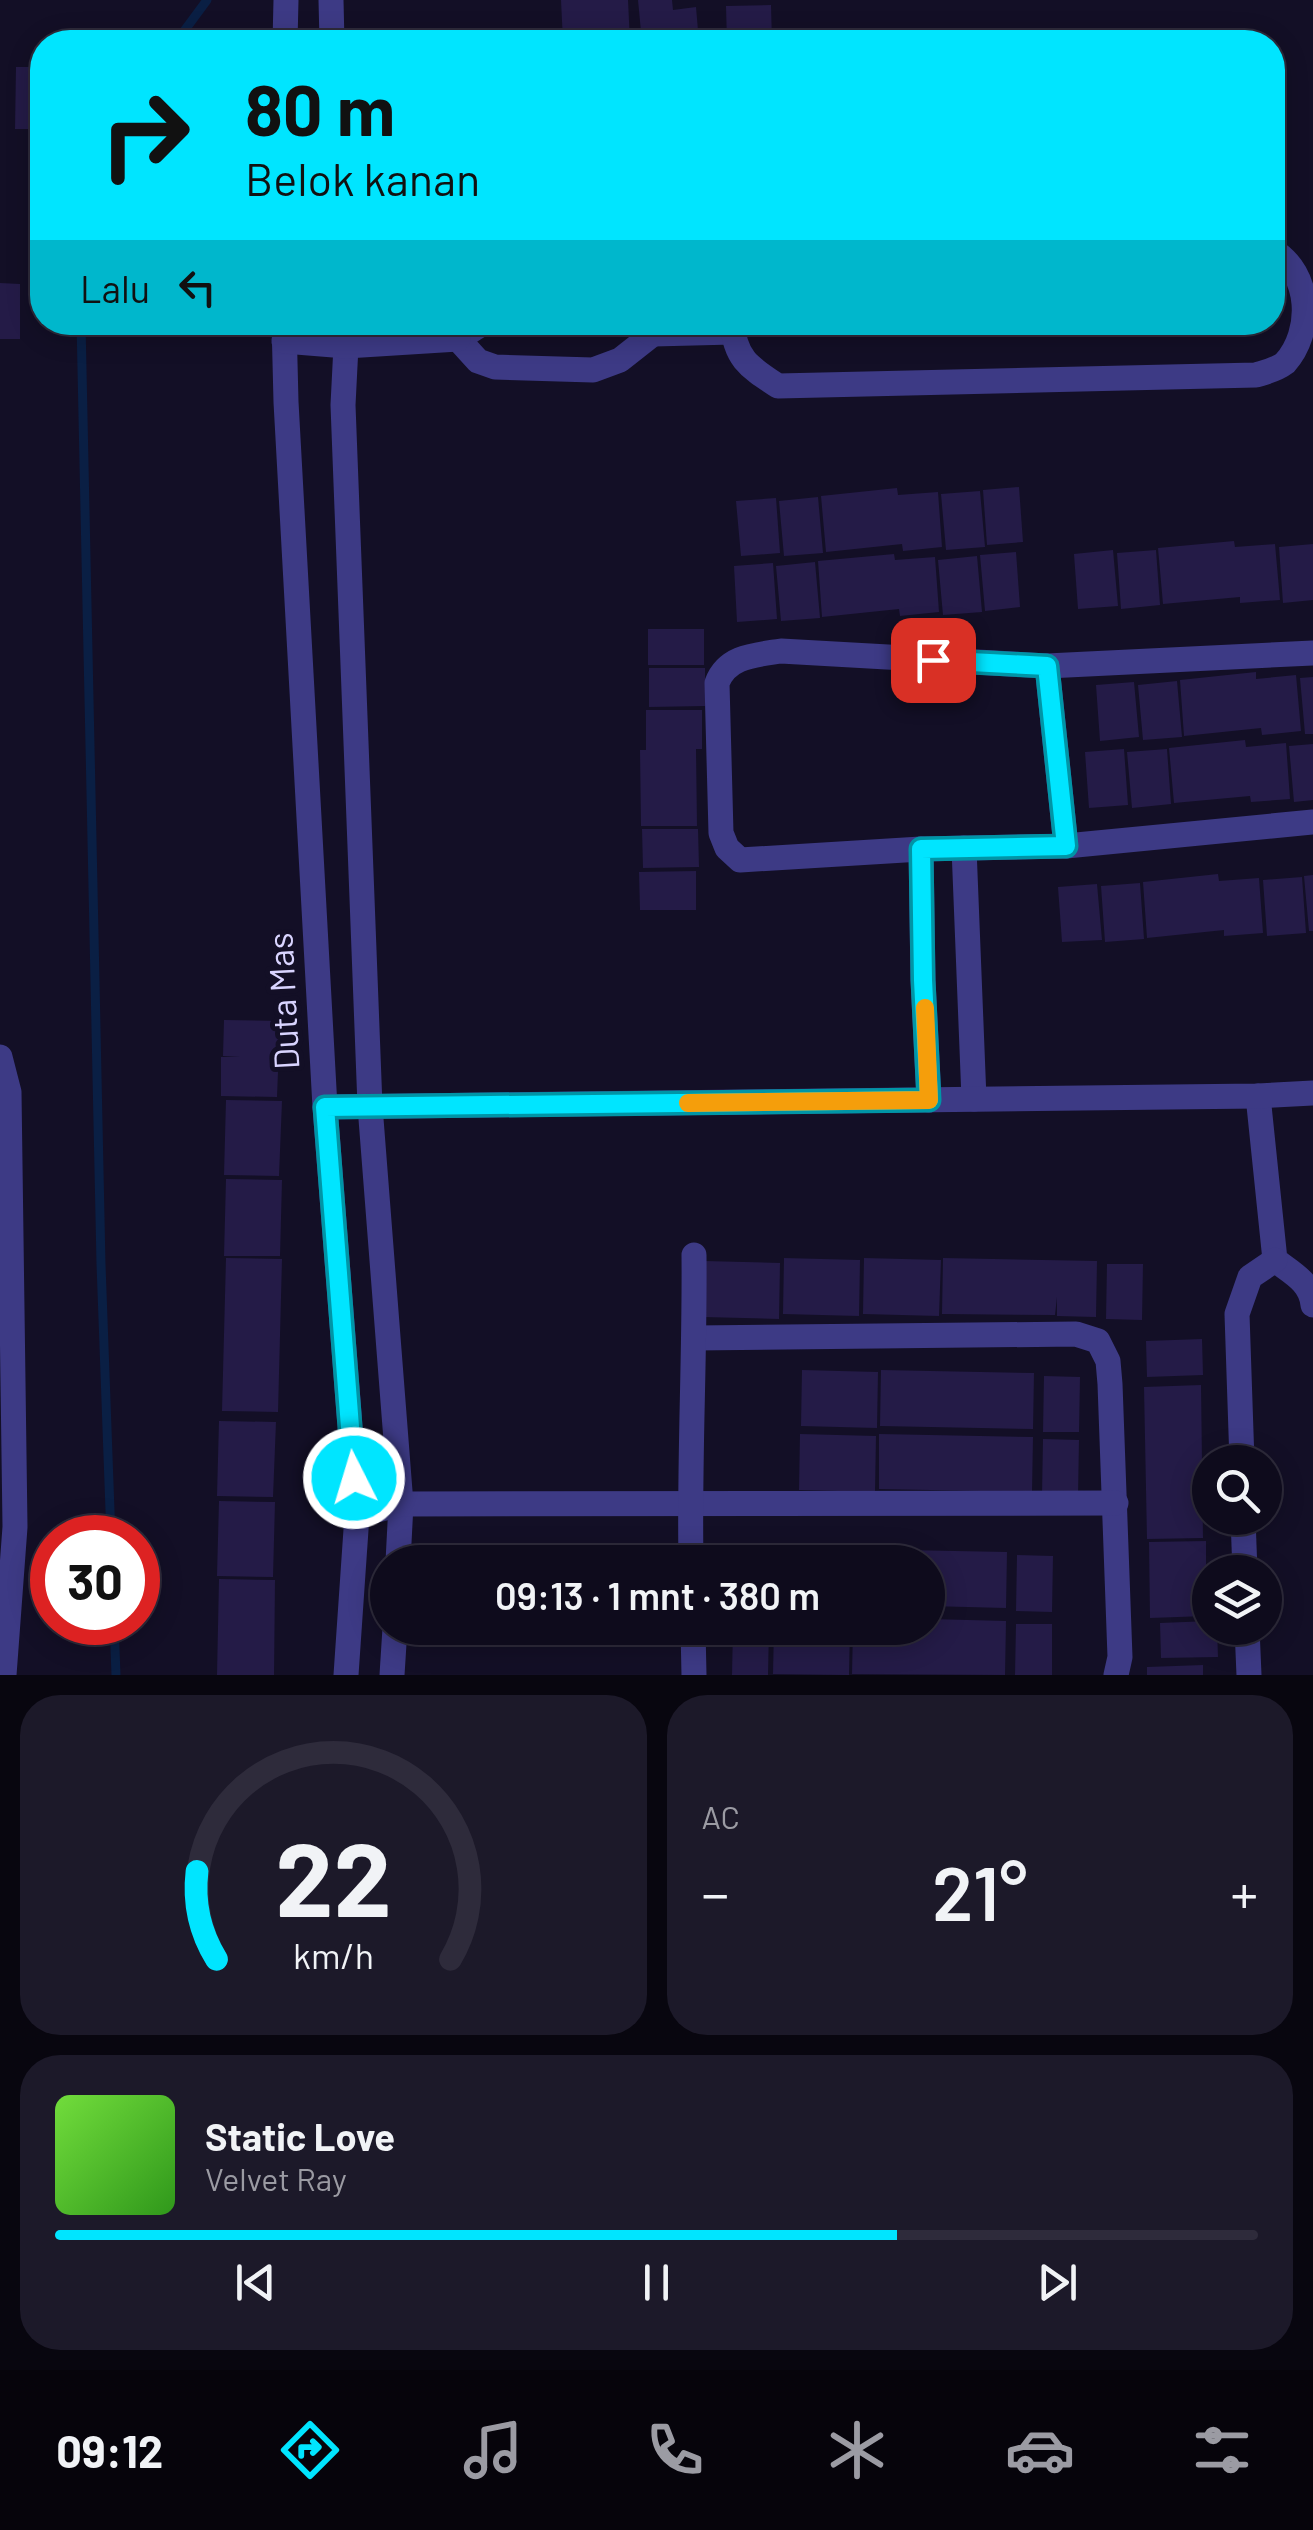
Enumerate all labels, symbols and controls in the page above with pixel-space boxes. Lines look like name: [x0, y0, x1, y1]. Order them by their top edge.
text: 80 m: [245, 66, 395, 150]
icon: right: [80, 70, 210, 200]
text: Belok kanan: [245, 151, 480, 205]
icon: left: [170, 260, 225, 315]
text: Lalu: [80, 265, 150, 311]
pin: [891, 618, 976, 703]
icon: arrive: [906, 633, 961, 688]
street label: Duta Mas: [257, 931, 307, 1071]
position arrow: [302, 1426, 406, 1530]
map controls: [1192, 1445, 1282, 1645]
button: search: [1192, 1445, 1282, 1535]
speed limit sign: 30: [30, 1515, 160, 1645]
button: layers: [1192, 1555, 1282, 1645]
text: 09:13 · 1 mnt · 380 m: [495, 1572, 820, 1618]
text: AC: [702, 1797, 740, 1835]
text: 22: [275, 1813, 391, 1938]
text: 21°: [932, 1846, 1027, 1936]
text: −: [702, 1859, 729, 1925]
text: +: [1230, 1859, 1258, 1925]
text: km/h: [293, 1933, 374, 1976]
text: Static Love: [205, 2113, 395, 2159]
text: Velvet Ray: [205, 2159, 347, 2197]
icon: previous: [228, 2255, 283, 2310]
icon: pause: [629, 2255, 684, 2310]
icon: next: [1030, 2255, 1085, 2310]
icon: directions: [275, 2415, 345, 2485]
icon: music: [458, 2415, 528, 2485]
icon: phone: [640, 2415, 710, 2485]
icon: climate: [822, 2415, 892, 2485]
icon: car: [1005, 2415, 1075, 2485]
icon: filters: [1187, 2415, 1257, 2485]
text: 09:12: [56, 2423, 163, 2477]

